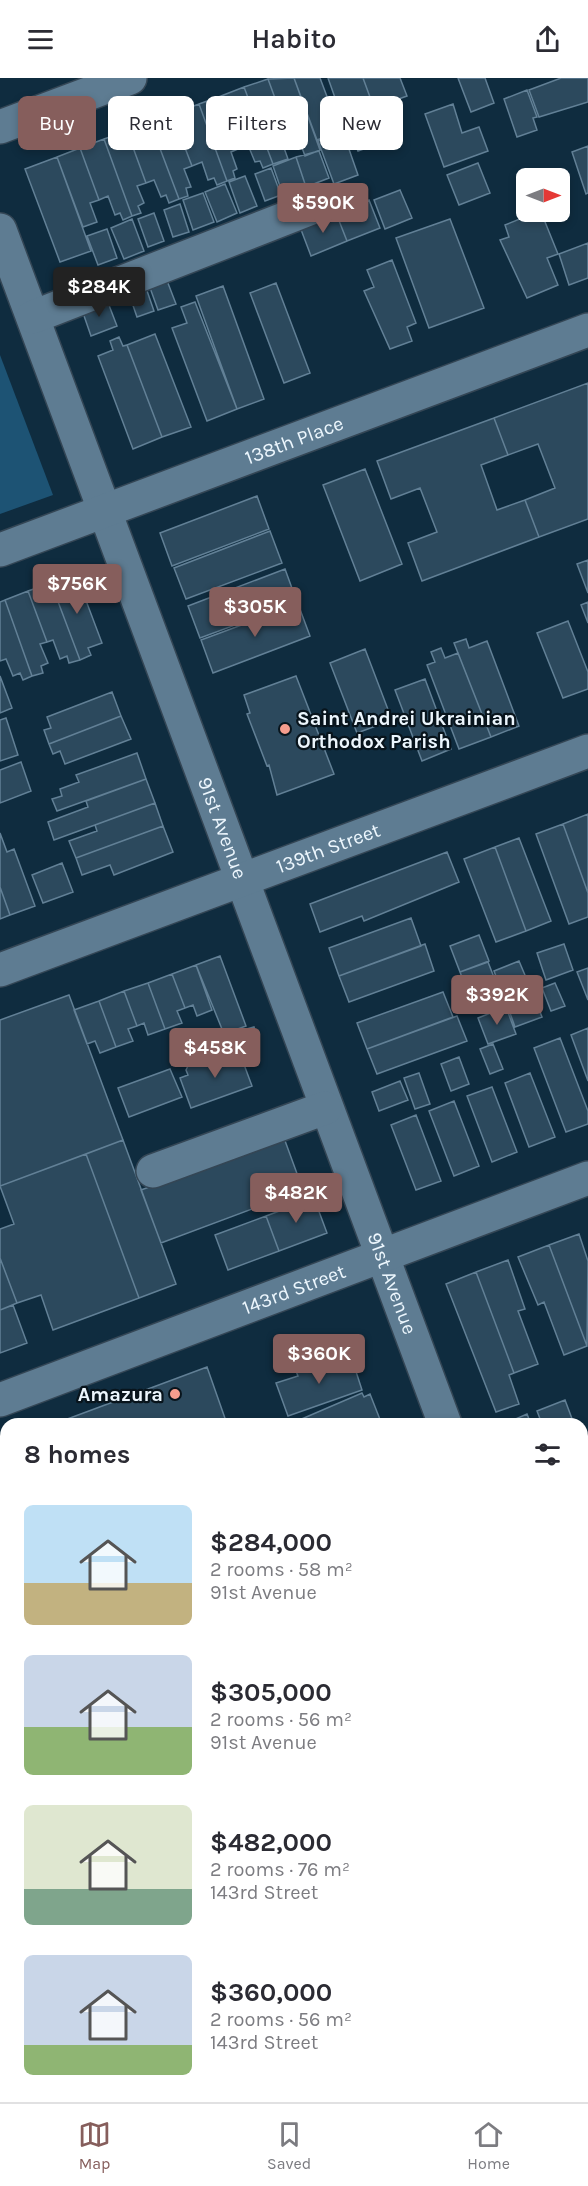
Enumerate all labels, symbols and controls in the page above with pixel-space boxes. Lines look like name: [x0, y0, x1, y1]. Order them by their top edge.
icon: menu: [24, 23, 57, 56]
text: Habito: [251, 23, 337, 55]
icon: share: [531, 23, 564, 56]
chip: Buy: [18, 96, 96, 150]
chip: Rent: [108, 96, 194, 150]
chip: Filters: [206, 96, 308, 150]
chip: New: [320, 96, 403, 150]
north arrow: [516, 168, 570, 222]
map controls: [516, 168, 570, 222]
pin: $590K: [281, 183, 365, 234]
text: $590K: [291, 191, 355, 214]
pin: $284K: [57, 267, 141, 318]
text: $284K: [67, 275, 131, 298]
street label: 138th Place: [242, 411, 347, 469]
pin: $756K: [35, 564, 119, 615]
text: $756K: [47, 572, 107, 595]
pin: $305K: [213, 587, 297, 638]
text: $305K: [223, 595, 287, 618]
place label: Saint Andrei Ukrainian Orthodox Parish: [297, 707, 516, 753]
marker: Saint Andrei Ukrainian Orthodox Parish: [278, 722, 292, 736]
street label: 91st Avenue: [193, 774, 252, 882]
street label: 139th Street: [273, 818, 384, 878]
pin: $392K: [455, 975, 539, 1026]
text: $392K: [465, 983, 529, 1006]
pin: $458K: [173, 1028, 257, 1079]
text: $458K: [183, 1036, 247, 1059]
pin: $482K: [254, 1173, 338, 1224]
text: $482K: [264, 1181, 328, 1204]
street label: 91st Avenue: [363, 1229, 422, 1337]
street label: 143rd Street: [239, 1259, 349, 1319]
pin: $360K: [277, 1334, 361, 1385]
text: $360K: [287, 1342, 351, 1365]
place label: Amazura: [78, 1383, 163, 1406]
marker: Amazura: [168, 1387, 182, 1401]
icon: filters: [531, 1438, 564, 1471]
text: 8 homes: [24, 1439, 130, 1470]
text: $284,000: [210, 1527, 332, 1558]
icon: home: [72, 1529, 144, 1601]
text: 2 rooms · 58 m²: [210, 1558, 353, 1581]
text: 91st Avenue: [210, 1581, 317, 1604]
text: $305,000: [210, 1677, 332, 1708]
icon: home: [72, 1679, 144, 1751]
text: 2 rooms · 56 m²: [210, 1708, 352, 1731]
text: 91st Avenue: [210, 1731, 317, 1754]
text: $482,000: [210, 1827, 332, 1858]
icon: home: [72, 1829, 144, 1901]
text: 2 rooms · 76 m²: [210, 1858, 350, 1881]
text: 143rd Street: [210, 1881, 318, 1904]
text: $360,000: [210, 1977, 332, 2008]
icon: home: [72, 1979, 144, 2051]
text: 2 rooms · 56 m²: [210, 2008, 352, 2031]
text: 143rd Street: [210, 2031, 318, 2054]
tab: Map: [78, 2118, 111, 2173]
tab: Saved: [267, 2118, 311, 2173]
tab: Home: [467, 2118, 510, 2173]

